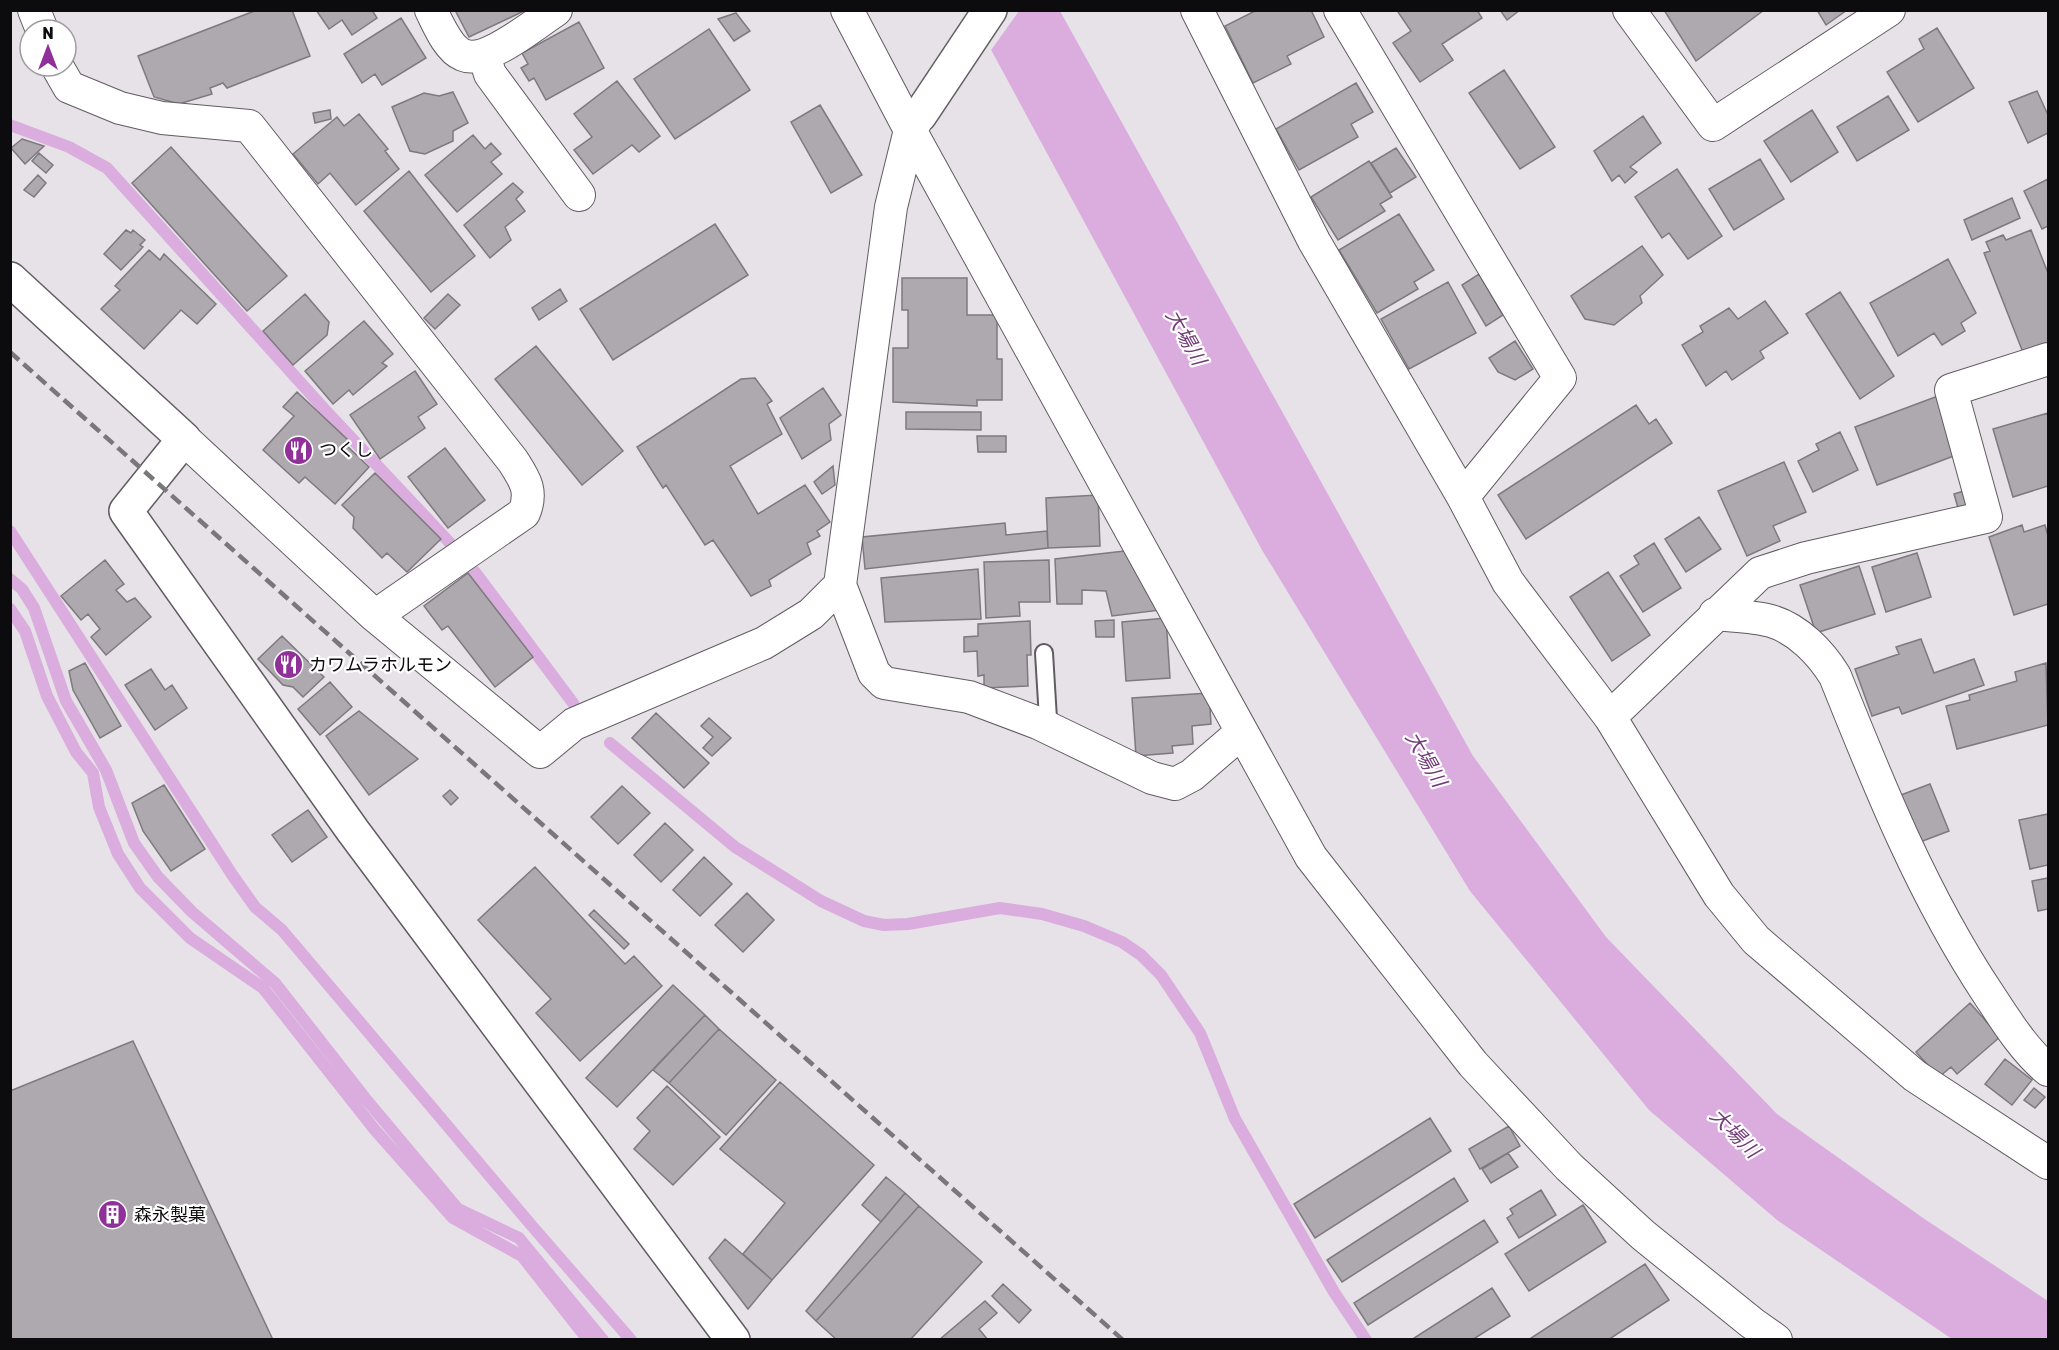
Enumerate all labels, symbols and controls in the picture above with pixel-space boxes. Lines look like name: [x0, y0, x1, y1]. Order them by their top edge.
north arrow: [18, 18, 78, 78]
text: N: [42, 24, 54, 43]
water label: 大場川: [1161, 305, 1212, 371]
restaurant icon: つくし: [282, 434, 314, 466]
place label: つくし: [319, 439, 373, 461]
restaurant icon: カワムラホルモン: [272, 649, 304, 681]
place label: カワムラホルモン: [309, 654, 452, 676]
water label: 大場川: [1401, 727, 1452, 793]
water label: 大場川: [1705, 1103, 1766, 1164]
building icon: 森永製菓: [97, 1199, 129, 1231]
place label: 森永製菓: [134, 1204, 206, 1226]

